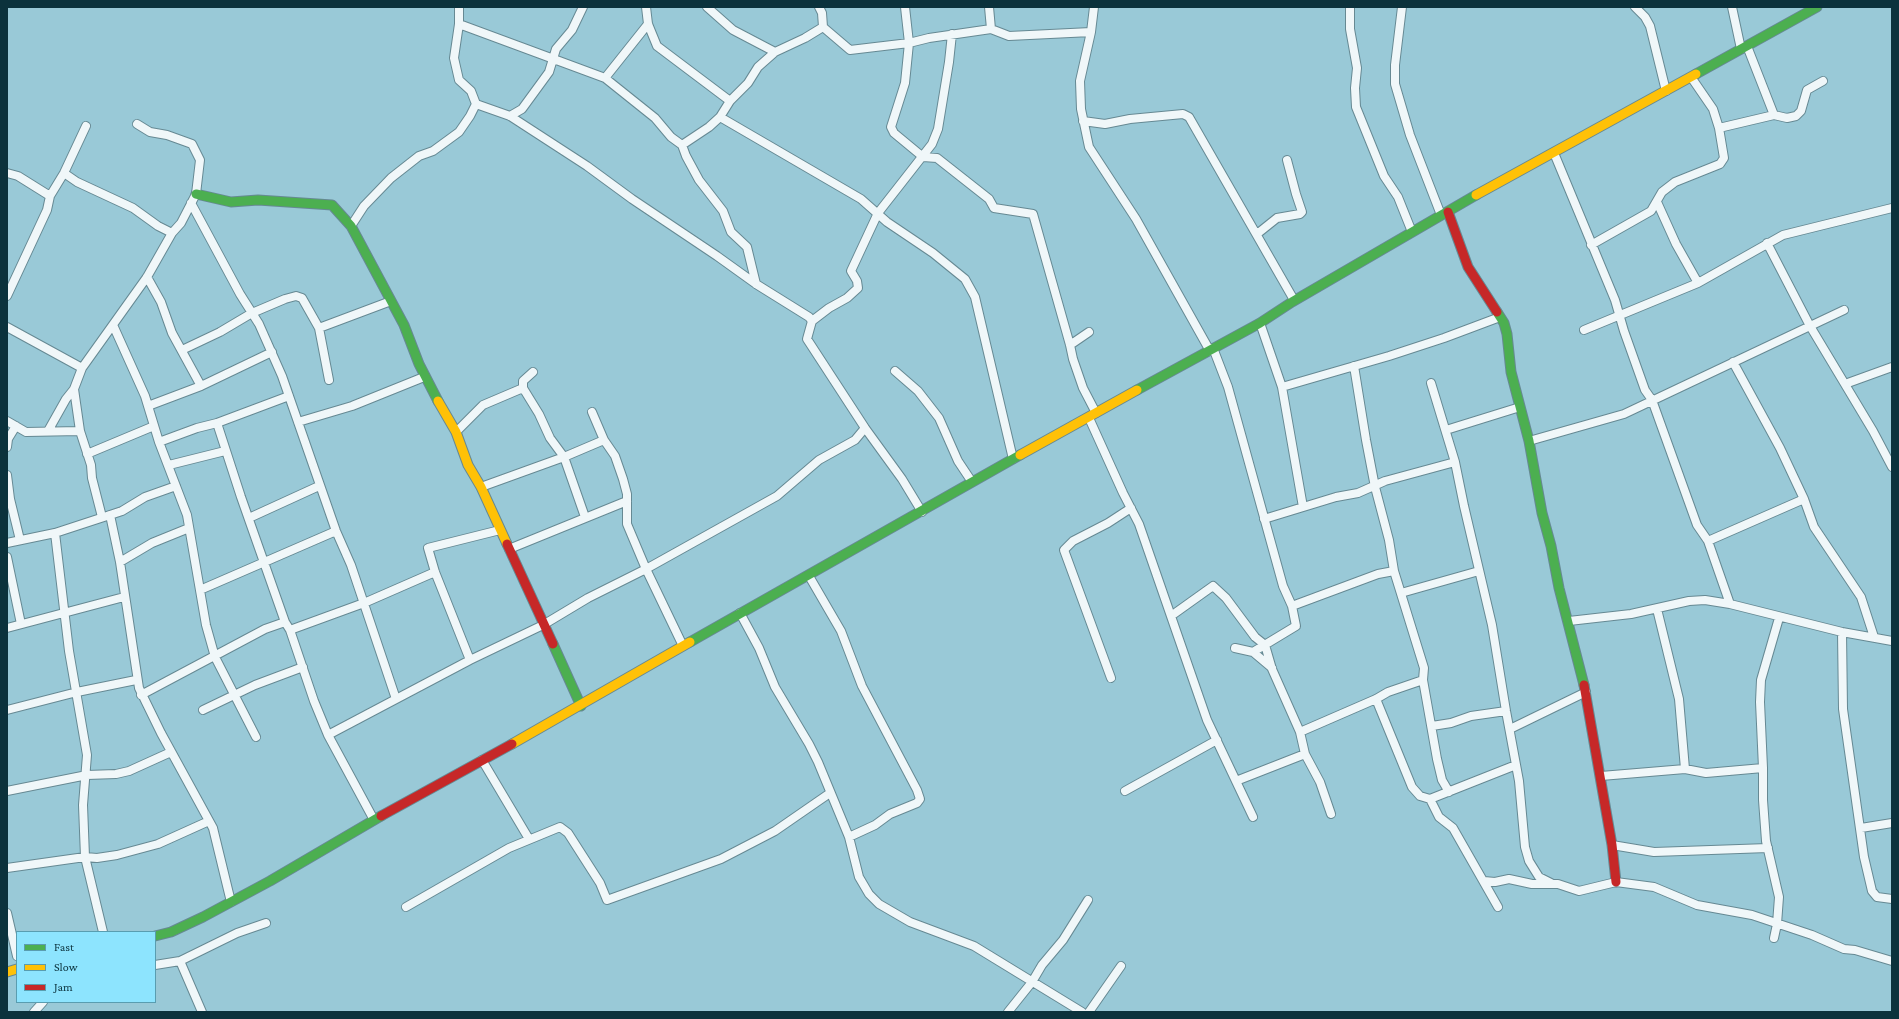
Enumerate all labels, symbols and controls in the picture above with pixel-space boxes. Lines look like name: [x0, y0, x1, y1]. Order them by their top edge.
legend: [16, 931, 156, 1003]
text: Fast: [54, 940, 74, 954]
text: Slow: [54, 960, 78, 974]
text: Jam: [54, 980, 73, 994]

